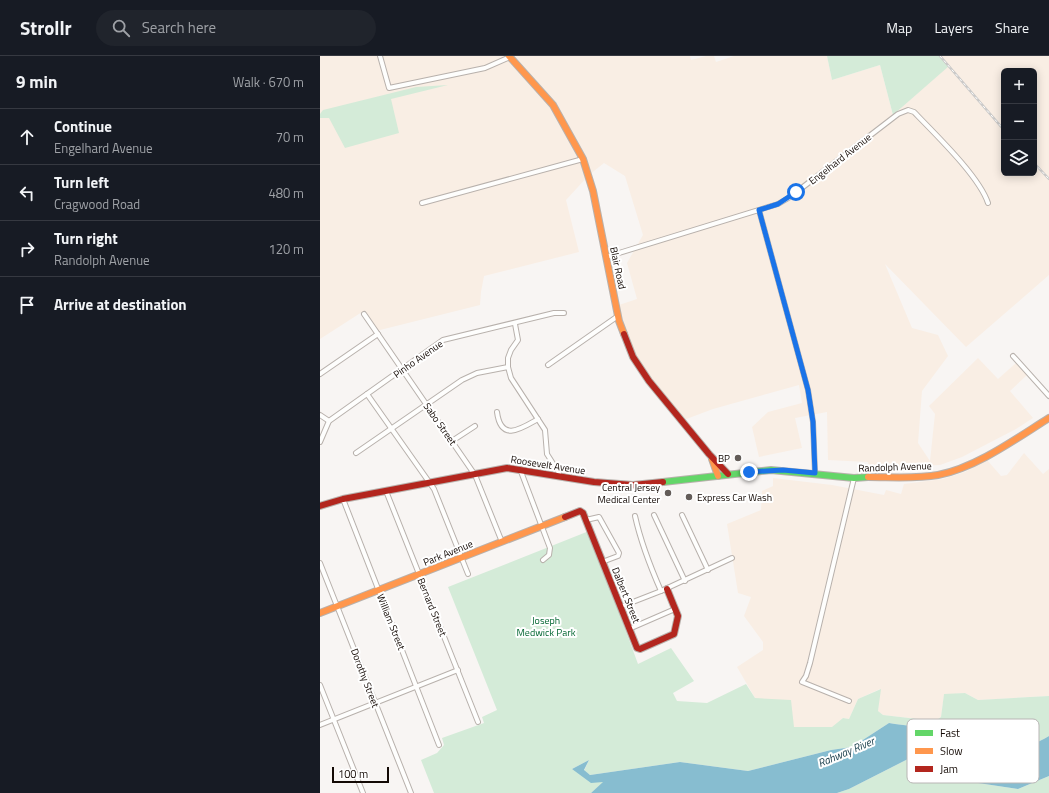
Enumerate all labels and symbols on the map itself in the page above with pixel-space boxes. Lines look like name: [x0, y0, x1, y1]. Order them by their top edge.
street label: Engelhard Avenue: [805, 130, 875, 188]
route start: [787, 183, 805, 201]
street label: Blair Road: [606, 245, 630, 291]
street label: Pinho Avenue: [390, 336, 446, 382]
street label: Sabo Street: [420, 400, 460, 449]
place label: BP: [718, 451, 730, 466]
street label: Roosevelt Avenue: [510, 452, 586, 478]
marker: BP: [733, 453, 743, 463]
street label: Randolph Avenue: [858, 458, 932, 476]
route end: [740, 463, 758, 481]
place label: Central Jersey Medical Center: [597, 480, 661, 507]
marker: Central Jersey Medical Center: [663, 488, 673, 498]
place label: Express Car Wash: [697, 490, 772, 505]
marker: Express Car Wash: [684, 492, 694, 502]
street label: Park Avenue: [421, 536, 475, 570]
street label: Dalbert Street: [608, 565, 644, 626]
street label: Bernard Street: [413, 576, 451, 639]
street label: William Street: [373, 592, 409, 653]
park label: Joseph Medwick Park: [517, 613, 576, 640]
street label: Dorothy Street: [347, 646, 383, 710]
legend: [907, 719, 1039, 783]
text: Fast: [940, 725, 960, 741]
water label: Rahway River: [815, 732, 878, 771]
text: Slow: [940, 743, 963, 759]
text: Jam: [940, 761, 958, 777]
scale bar: [332, 765, 389, 784]

